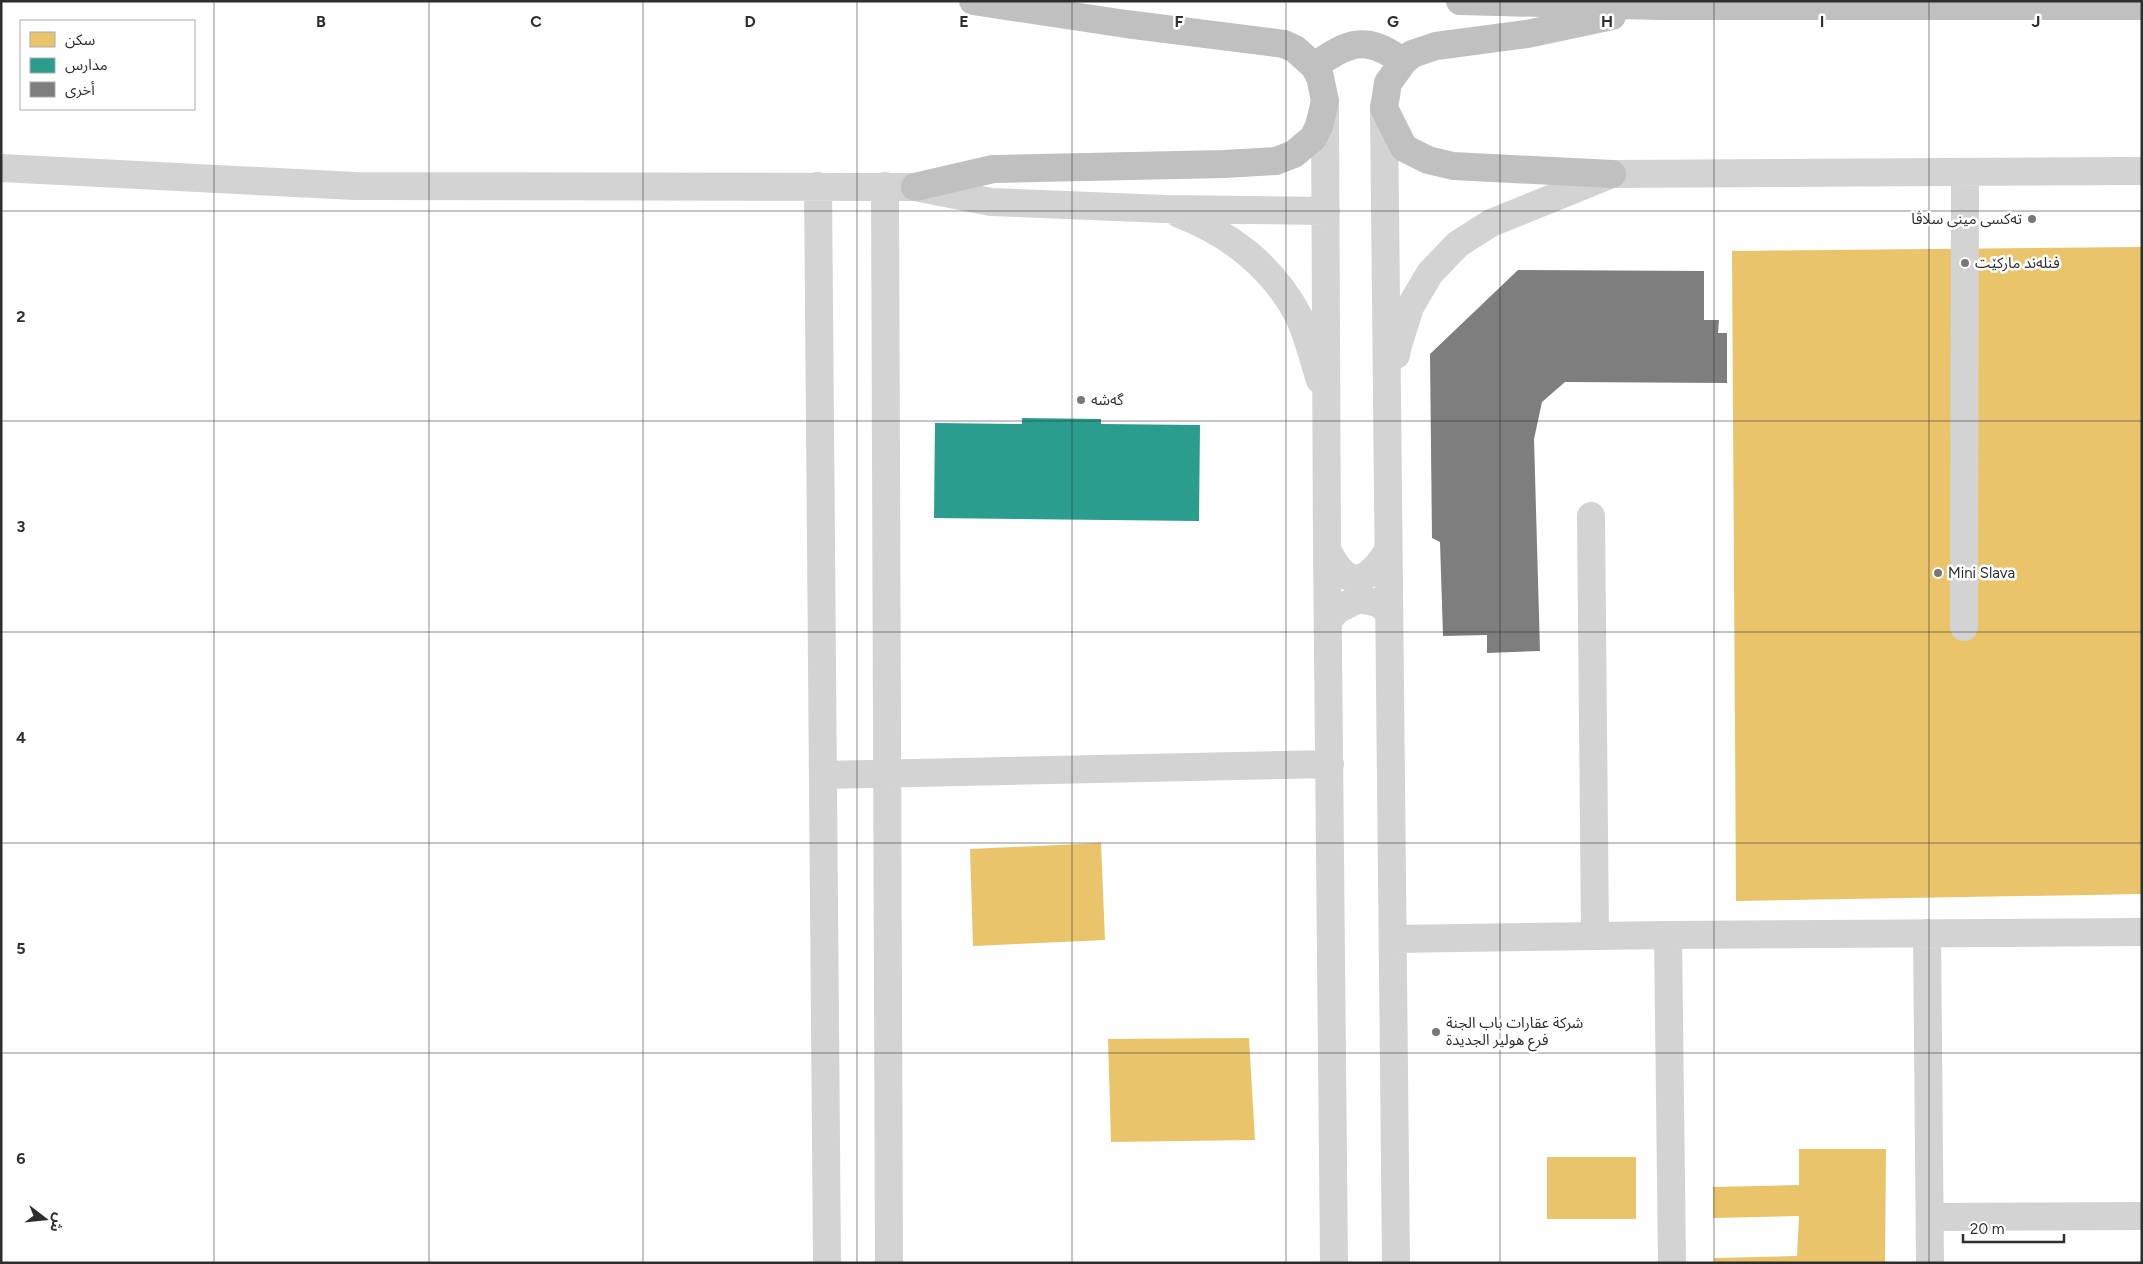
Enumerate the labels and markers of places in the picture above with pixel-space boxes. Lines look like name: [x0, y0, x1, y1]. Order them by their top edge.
place label: تەکسی مینی سلاڤا: [1911, 210, 2022, 228]
marker: تەکسی مینی سلاڤا: [2026, 213, 2038, 225]
place label: فنلەند مارکێت: [1975, 254, 2060, 272]
marker: فنلەند مارکێت: [1959, 257, 1971, 269]
place label: گەشە: [1091, 391, 1124, 409]
marker: گەشە: [1075, 394, 1087, 406]
place label: Mini Slava: [1948, 564, 2015, 582]
marker: Mini Slava: [1932, 567, 1944, 579]
place label: شرکة عقارات باب الجنة فرع هولیر الجدیدة: [1446, 1014, 1584, 1052]
marker: شرکة عقارات باب الجنة فرع هولیر الجدیدة: [1430, 1026, 1442, 1038]

